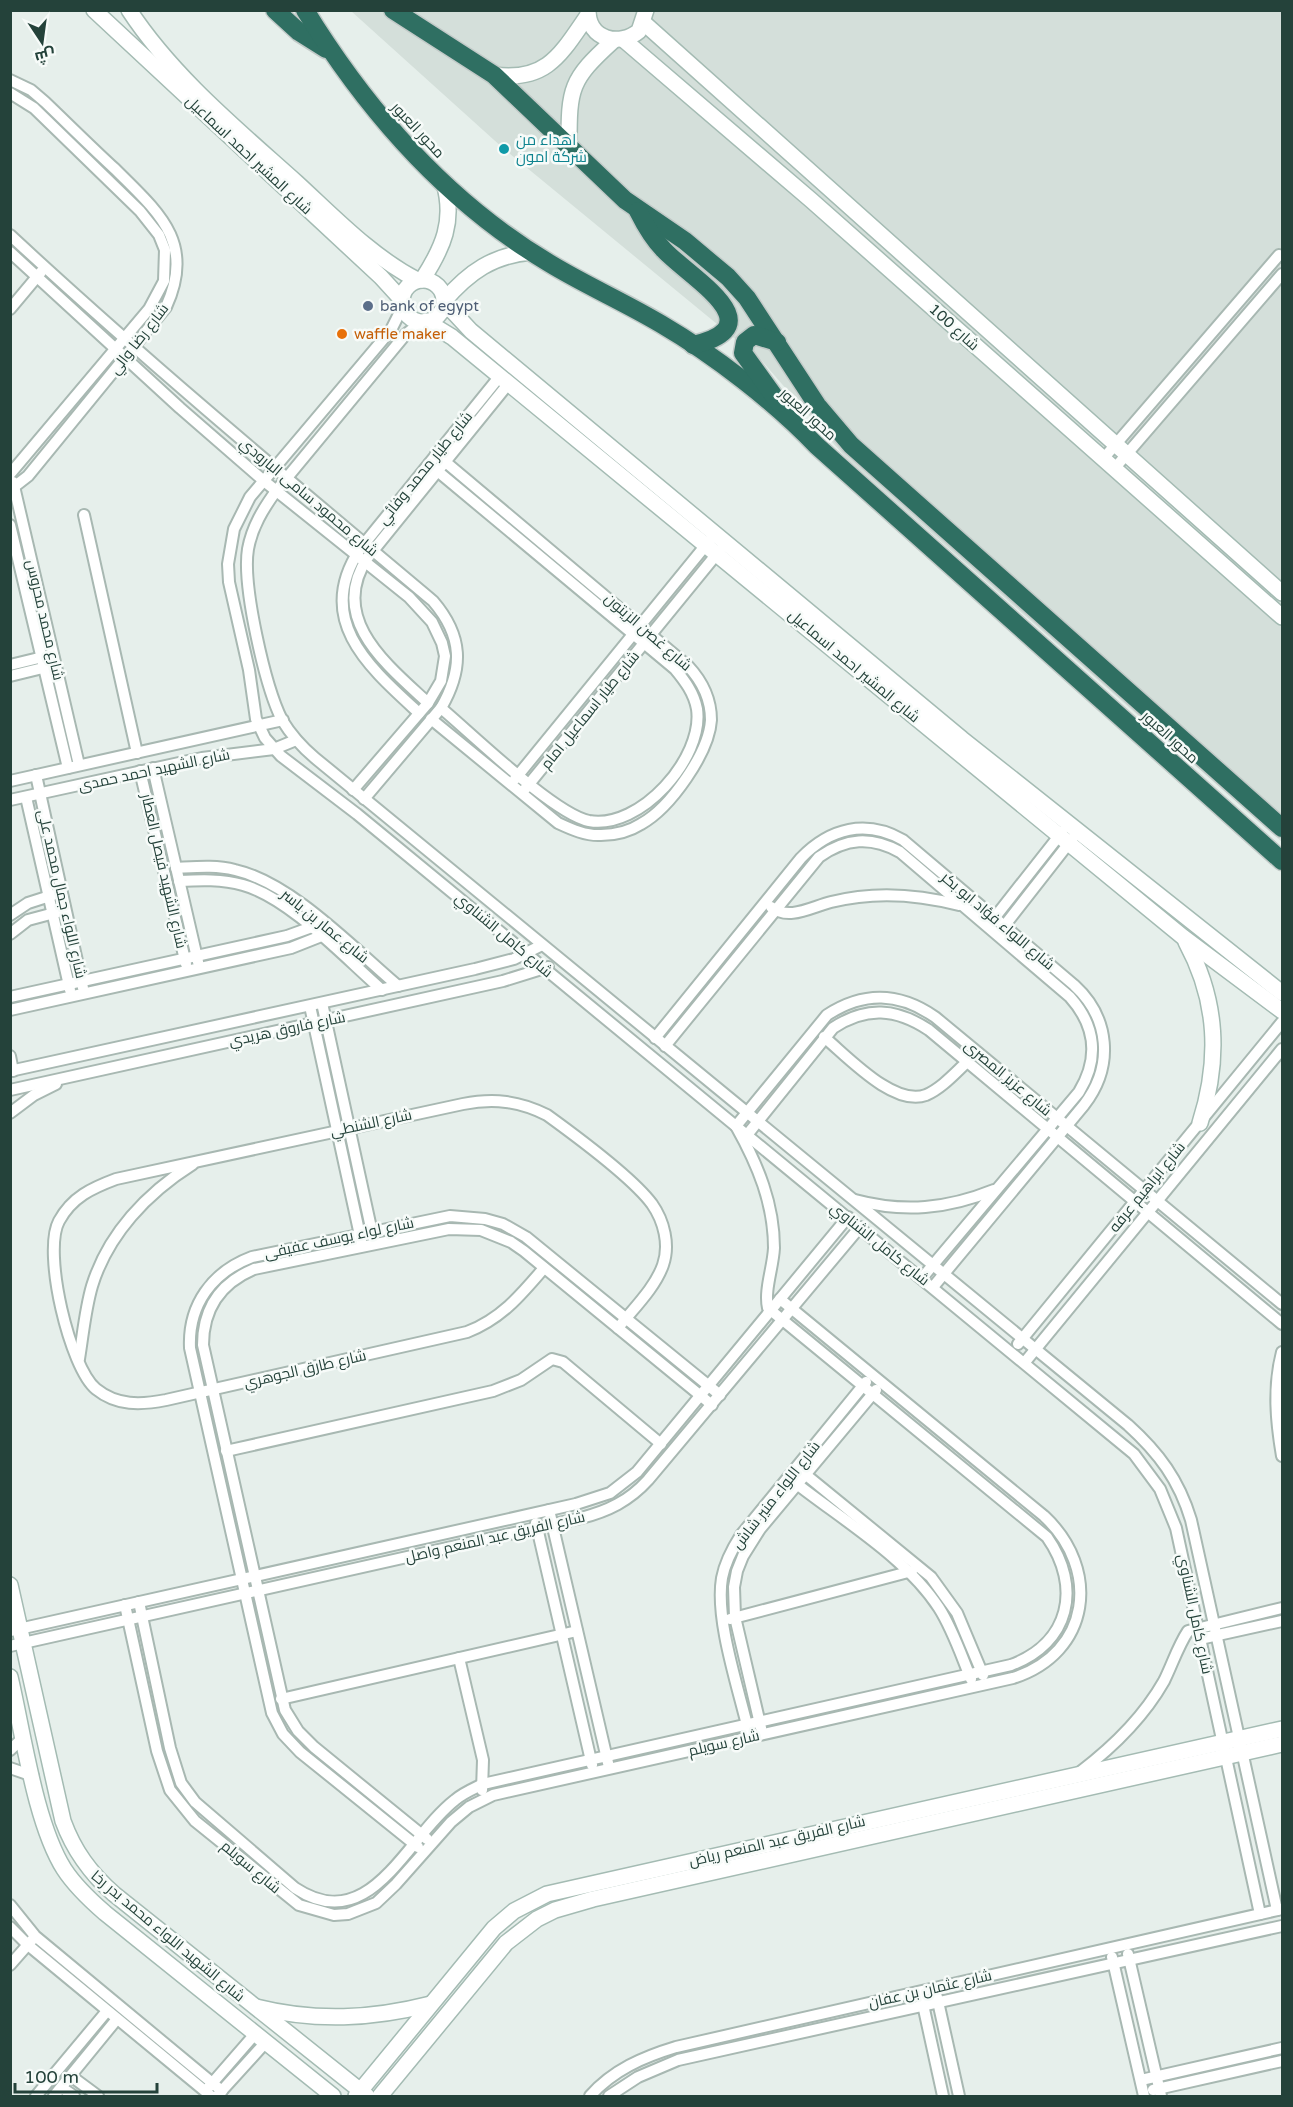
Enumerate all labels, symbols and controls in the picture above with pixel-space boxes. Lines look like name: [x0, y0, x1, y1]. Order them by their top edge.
north arrow: [12, 12, 72, 72]
text: ش: [33, 44, 57, 68]
street label: شارع المشير احمد اسماعيل: [181, 92, 316, 220]
street label: محور العبور: [387, 98, 448, 162]
place label: اهداء من شركة امون: [516, 131, 587, 167]
marker: اهداء من شركة امون: [497, 142, 511, 156]
place label: bank of egypt: [380, 297, 479, 315]
marker: bank of egypt: [361, 299, 375, 313]
street label: شارع رضا والي: [106, 300, 175, 380]
street label: شارع 100: [924, 300, 983, 356]
place label: waffle maker: [354, 325, 447, 343]
marker: waffle maker: [335, 327, 349, 341]
street label: محور العبور: [775, 383, 840, 444]
street label: شارع طيار محمد وفائي: [374, 408, 479, 530]
street label: شارع محمود سامى البارودي: [234, 434, 382, 562]
street label: شارع محمد محروس: [20, 558, 68, 682]
street label: شارع غصن الزيتون: [599, 589, 695, 676]
street label: شارع المشير احمد اسماعيل: [783, 606, 923, 728]
street label: شارع طيار اسماعيل امام: [537, 647, 645, 774]
street label: محور العبور: [1137, 706, 1202, 767]
street label: شارع الشهيد احمد حمدى: [77, 745, 232, 797]
street label: شارع الشهيد فيصل العطار: [135, 791, 191, 951]
street label: شارع اللواء جمال محمد على: [32, 808, 90, 981]
street label: شارع اللواء فؤاد ابو بكر: [936, 868, 1058, 975]
street label: شارع عمار بن ياسر: [275, 884, 373, 968]
street label: شارع كامل الشناوي: [449, 889, 557, 983]
street label: شارع فاروق هريدي: [227, 1008, 347, 1053]
street label: شارع عزيز المصرى: [959, 1036, 1055, 1121]
street label: شارع الشنطي: [329, 1106, 414, 1143]
street label: شارع ابراهيم عرفه: [1105, 1138, 1190, 1237]
street label: شارع كامل الشناوي: [825, 1199, 933, 1292]
street label: شارع لواء يوسف عفيفى: [263, 1213, 416, 1265]
street label: شارع طارق الجوهري: [242, 1346, 369, 1395]
street label: شارع اللواء منير شاش: [728, 1437, 825, 1554]
street label: شارع الفريق عبد المنعم واصل: [403, 1508, 587, 1568]
street label: شارع كامل الشناوي: [1171, 1552, 1217, 1676]
street label: شارع سويلم: [687, 1726, 762, 1762]
street label: شارع الفريق عبد المنعم رياض: [687, 1812, 867, 1872]
street label: شارع سويلم: [216, 1837, 285, 1899]
street label: شارع الشهيد اللواء محمد بدر رخا: [86, 1866, 249, 2007]
street label: شارع عثمان بن عفان: [867, 1966, 994, 2014]
scale bar: [15, 2056, 158, 2094]
text: 100 m: [24, 2066, 79, 2088]

